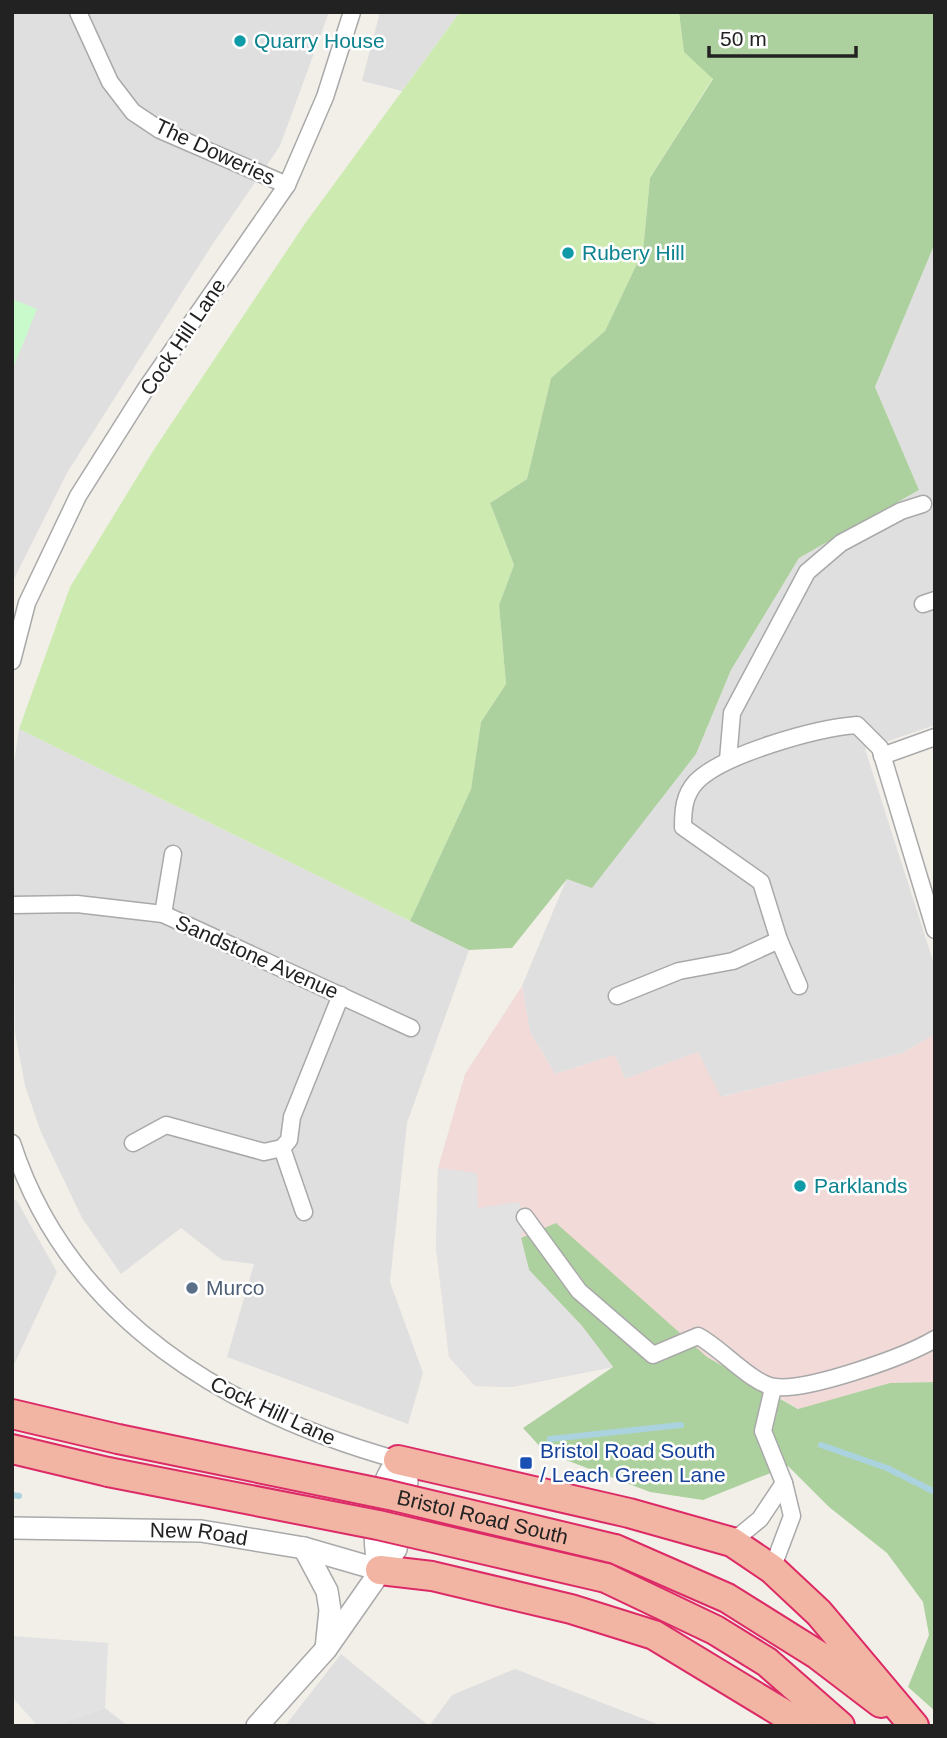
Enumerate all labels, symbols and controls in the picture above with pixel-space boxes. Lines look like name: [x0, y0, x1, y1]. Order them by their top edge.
scale bar: [709, 14, 856, 58]
text: 50 m: [720, 27, 767, 50]
place label: Quarry House: [254, 29, 385, 52]
marker: Quarry House: [232, 33, 248, 49]
street label: The Doweries: [152, 114, 279, 189]
place label: Rubery Hill: [582, 241, 685, 264]
marker: Rubery Hill: [560, 245, 576, 261]
street label: Cock Hill Lane: [135, 274, 230, 399]
street label: Sandstone Avenue: [172, 910, 342, 1003]
place label: Parklands: [814, 1174, 907, 1197]
marker: Parklands: [792, 1178, 808, 1194]
place label: Murco: [206, 1276, 264, 1299]
marker: Murco: [184, 1280, 200, 1296]
street label: Cock Hill Lane: [207, 1372, 339, 1450]
place label: Bristol Road South / Leach Green Lane: [540, 1439, 726, 1486]
marker: Bristol Road South / Leach Green Lane: [518, 1455, 534, 1471]
street label: Bristol Road South: [395, 1485, 571, 1548]
street label: New Road: [150, 1518, 249, 1550]

